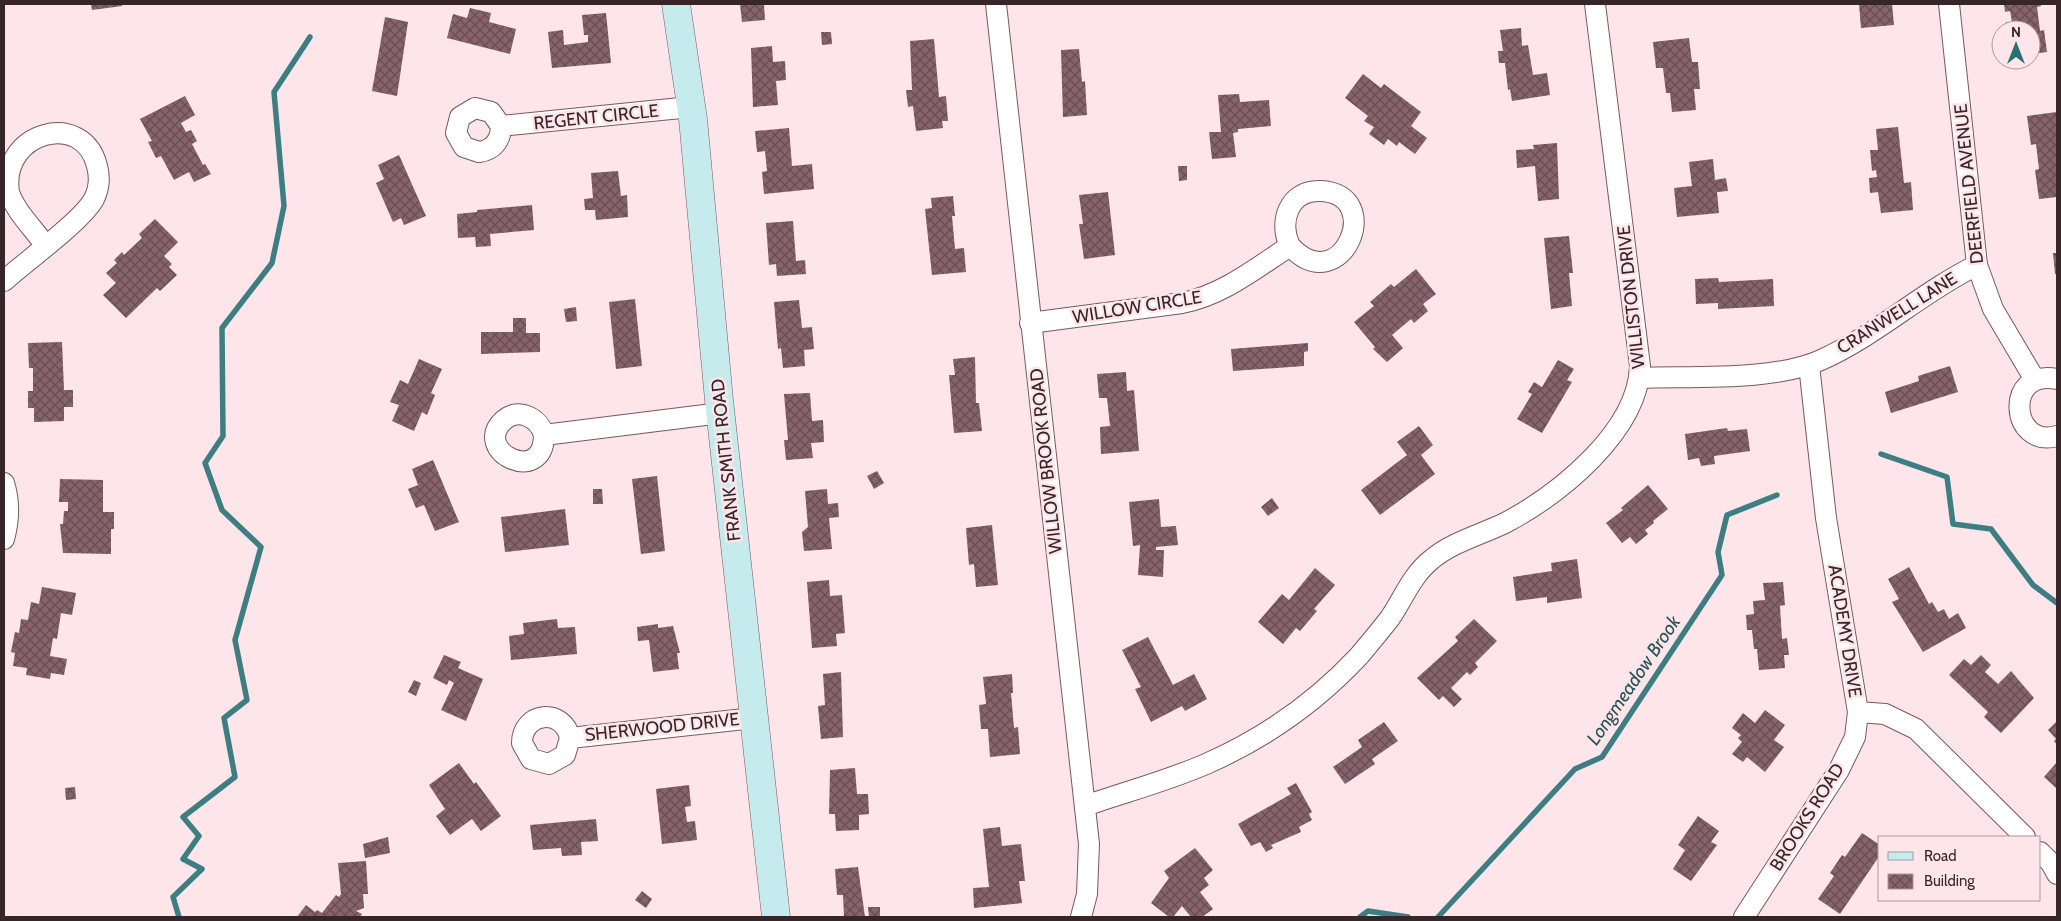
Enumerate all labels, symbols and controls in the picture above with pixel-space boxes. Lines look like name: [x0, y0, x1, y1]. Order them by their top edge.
north arrow: [1991, 20, 2041, 70]
text: N: [2011, 23, 2021, 41]
street label: REGENT CIRCLE: [532, 99, 660, 135]
street label: DEERFIELD AVENUE: [1950, 103, 1988, 265]
street label: WILLISTON DRIVE: [1613, 224, 1649, 370]
street label: CRANWELL LANE: [1833, 267, 1961, 359]
street label: WILLOW CIRCLE: [1071, 286, 1203, 328]
street label: WILLOW BROOK ROAD: [1025, 367, 1067, 555]
street label: FRANK SMITH ROAD: [707, 378, 745, 542]
street label: ACADEMY DRIVE: [1824, 563, 1866, 699]
water label: Longmeadow Brook: [1582, 611, 1686, 749]
street label: SHERWOOD DRIVE: [584, 708, 740, 746]
street label: BROOKS ROAD: [1765, 759, 1849, 875]
legend: [1878, 836, 2041, 901]
text: Road: [1924, 847, 1957, 865]
text: Building: [1924, 872, 1975, 890]

